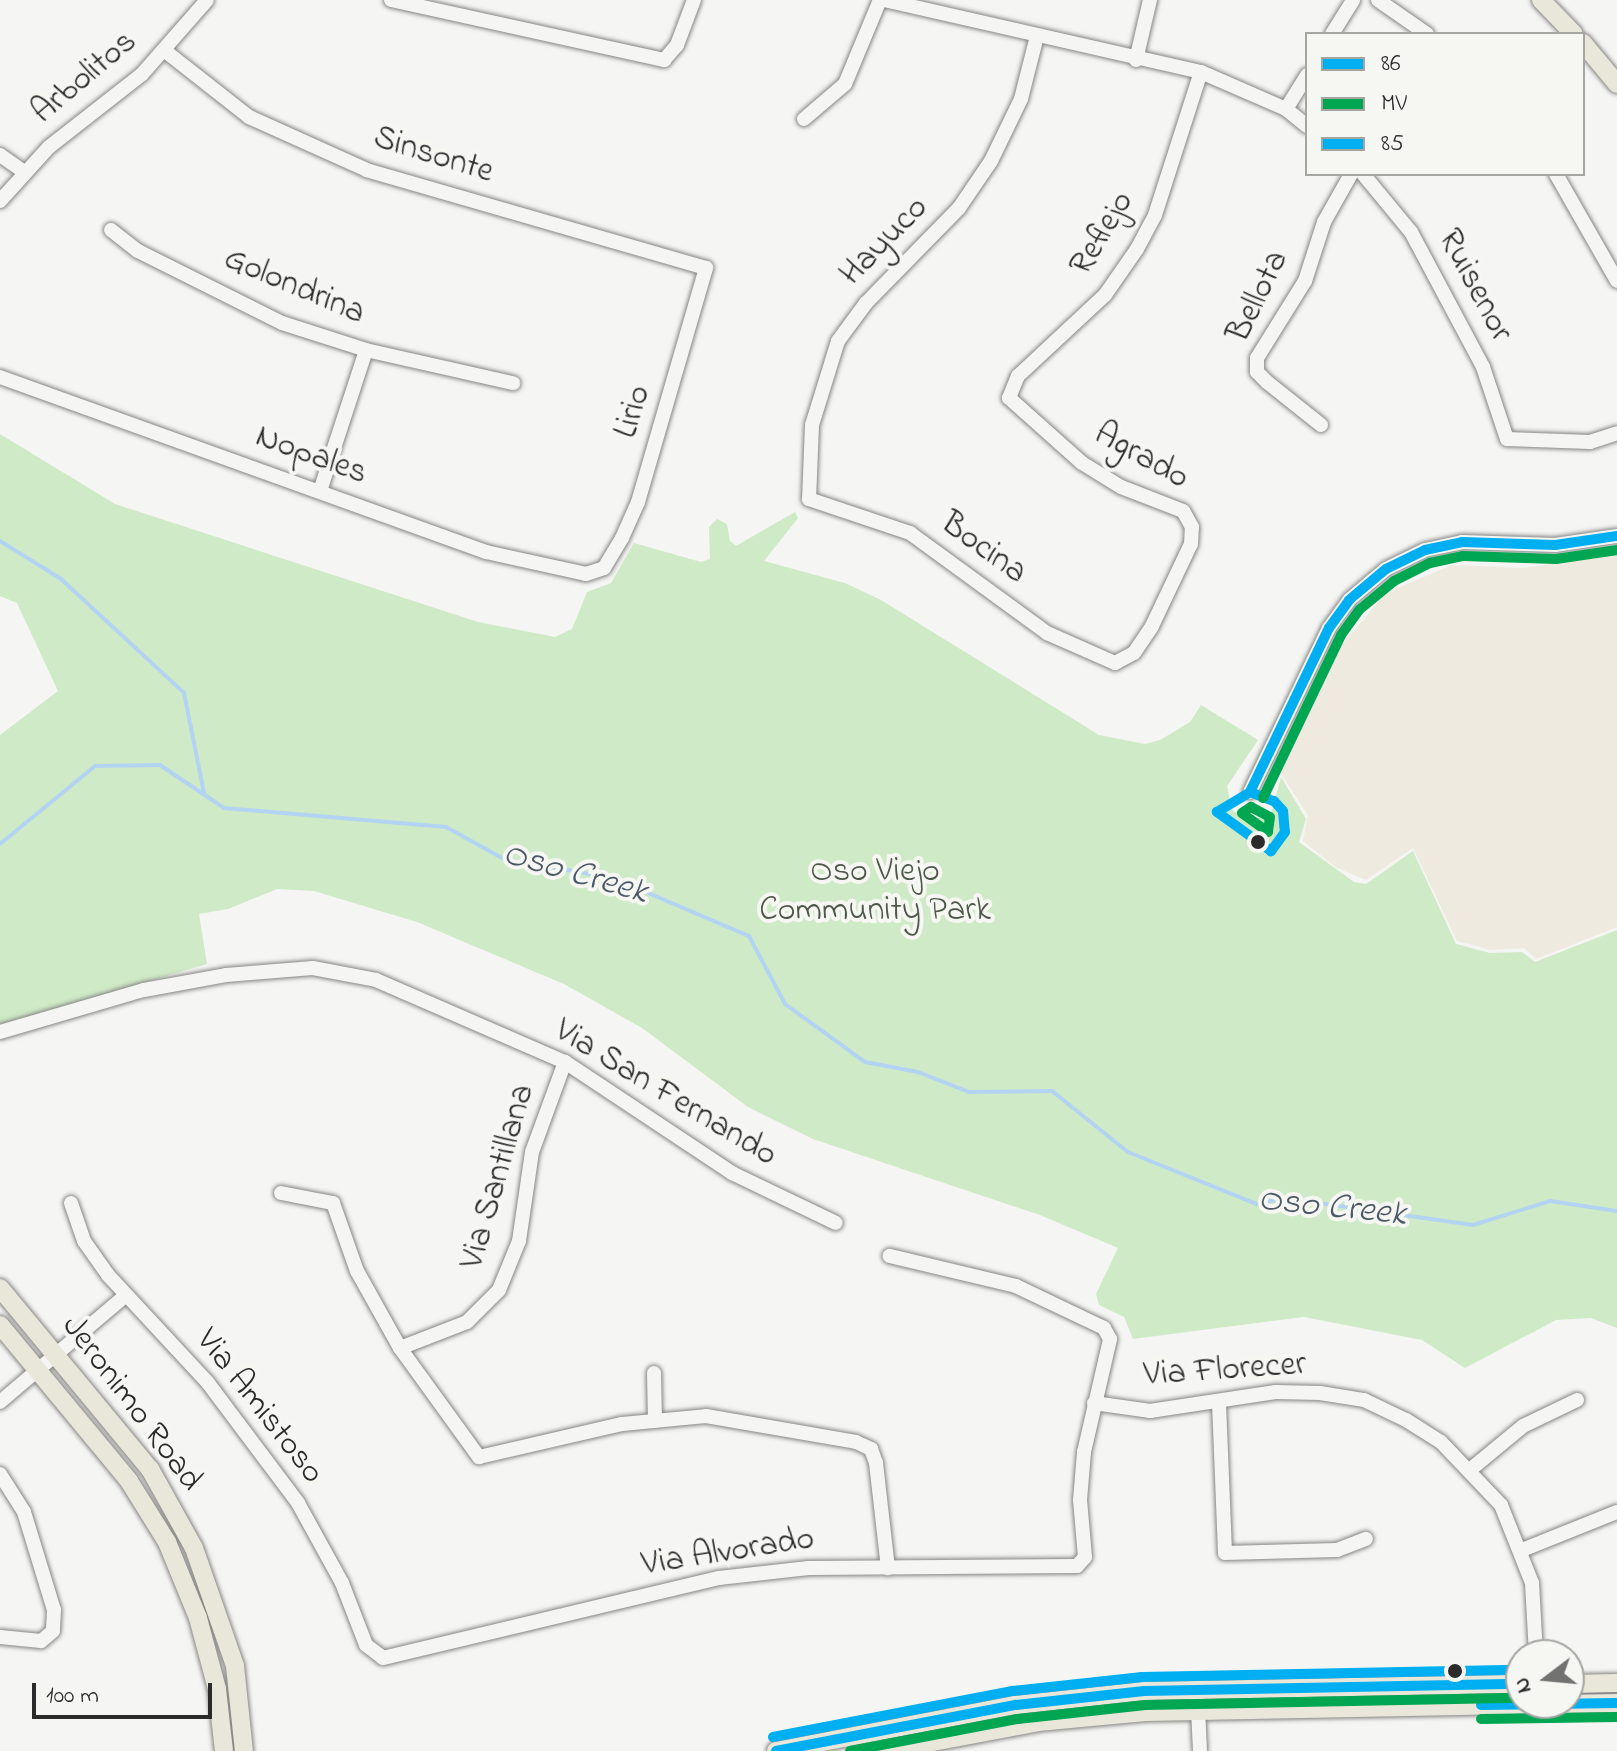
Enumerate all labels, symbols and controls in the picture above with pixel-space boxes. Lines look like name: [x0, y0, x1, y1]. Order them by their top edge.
street label: Arbolitos: [24, 22, 146, 134]
legend: [1305, 32, 1585, 176]
text: 86: [1381, 47, 1401, 82]
text: MV: [1381, 87, 1407, 122]
street label: Sinsonte: [368, 118, 498, 194]
text: 85: [1381, 127, 1404, 162]
street label: Reflejo: [1062, 185, 1144, 283]
street label: Hayuco: [832, 189, 938, 295]
street label: Ruisenor: [1427, 223, 1521, 349]
street label: Golondrina: [217, 239, 371, 335]
street label: Bellota: [1219, 244, 1299, 350]
street label: Lirio: [607, 381, 661, 443]
street label: Agrado: [1087, 414, 1195, 500]
street label: Nopales: [250, 417, 372, 495]
street label: Bocina: [932, 504, 1034, 594]
water label: Oso Creek: [498, 833, 652, 915]
unlabelled marker: [1250, 834, 1266, 850]
park label: Oso Viejo Community Park: [759, 852, 991, 932]
street label: Via San Fernando: [546, 1011, 784, 1177]
street label: Via Santillana: [453, 1080, 545, 1274]
water label: Oso Creek: [1256, 1179, 1408, 1237]
street label: Jeronimo Road: [52, 1308, 210, 1500]
street label: Via Amistoso: [186, 1321, 332, 1493]
street label: Via Florecer: [1142, 1345, 1308, 1397]
street label: Via Alvorado: [639, 1519, 817, 1587]
north arrow: [1505, 1639, 1585, 1719]
unlabelled marker: [1447, 1663, 1463, 1679]
scale bar: [36, 1667, 216, 1717]
text: N: [1506, 1674, 1541, 1697]
text: 100 m: [46, 1679, 99, 1714]

